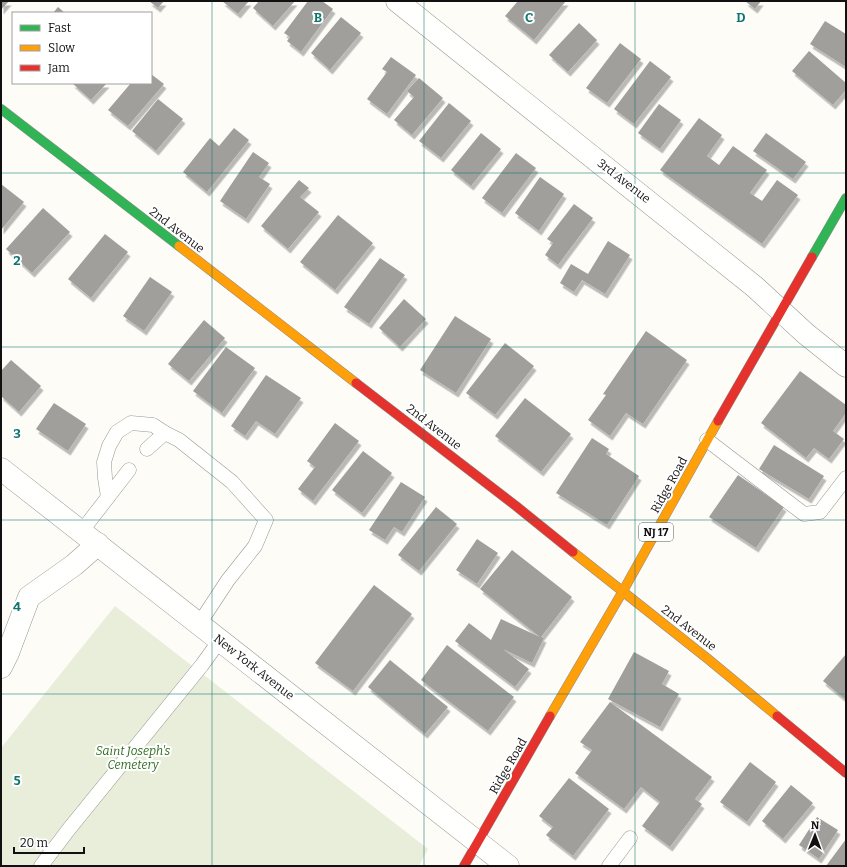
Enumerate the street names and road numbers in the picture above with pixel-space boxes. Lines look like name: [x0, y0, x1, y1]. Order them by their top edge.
street label: 3rd Avenue: [595, 156, 653, 206]
street label: 2nd Avenue: [147, 204, 207, 256]
street label: 2nd Avenue: [404, 401, 464, 453]
street label: Ridge Road: [648, 454, 690, 516]
road number: NJ 17: [639, 523, 673, 541]
street label: 2nd Avenue: [659, 602, 719, 654]
street label: New York Avenue: [211, 631, 297, 703]
street label: Ridge Road: [486, 736, 530, 796]

